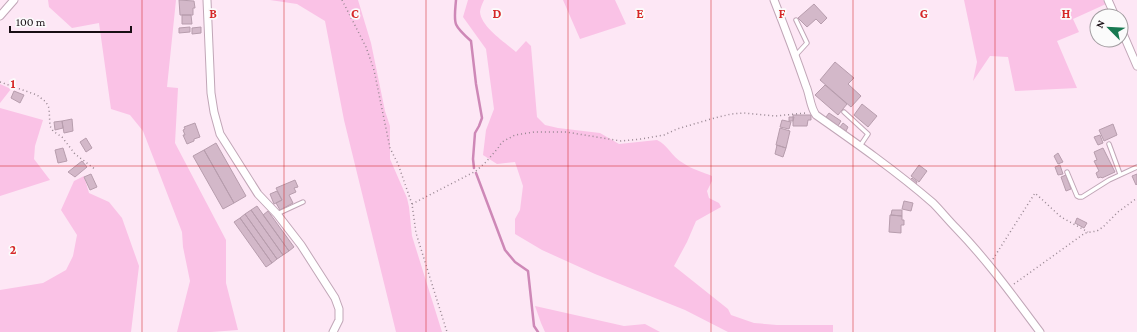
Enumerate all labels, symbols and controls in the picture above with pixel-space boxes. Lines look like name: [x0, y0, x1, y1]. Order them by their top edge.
text: B: [209, 6, 217, 21]
text: C: [351, 6, 359, 21]
text: D: [493, 6, 502, 21]
text: E: [636, 6, 644, 21]
text: F: [779, 6, 786, 21]
text: G: [920, 6, 928, 21]
text: H: [1062, 6, 1071, 21]
scale bar: [10, 8, 131, 34]
north arrow: [1089, 8, 1129, 48]
text: 100 m: [16, 15, 46, 29]
text: N: [1093, 18, 1107, 30]
text: 1: [11, 76, 16, 91]
text: 2: [10, 242, 17, 257]

